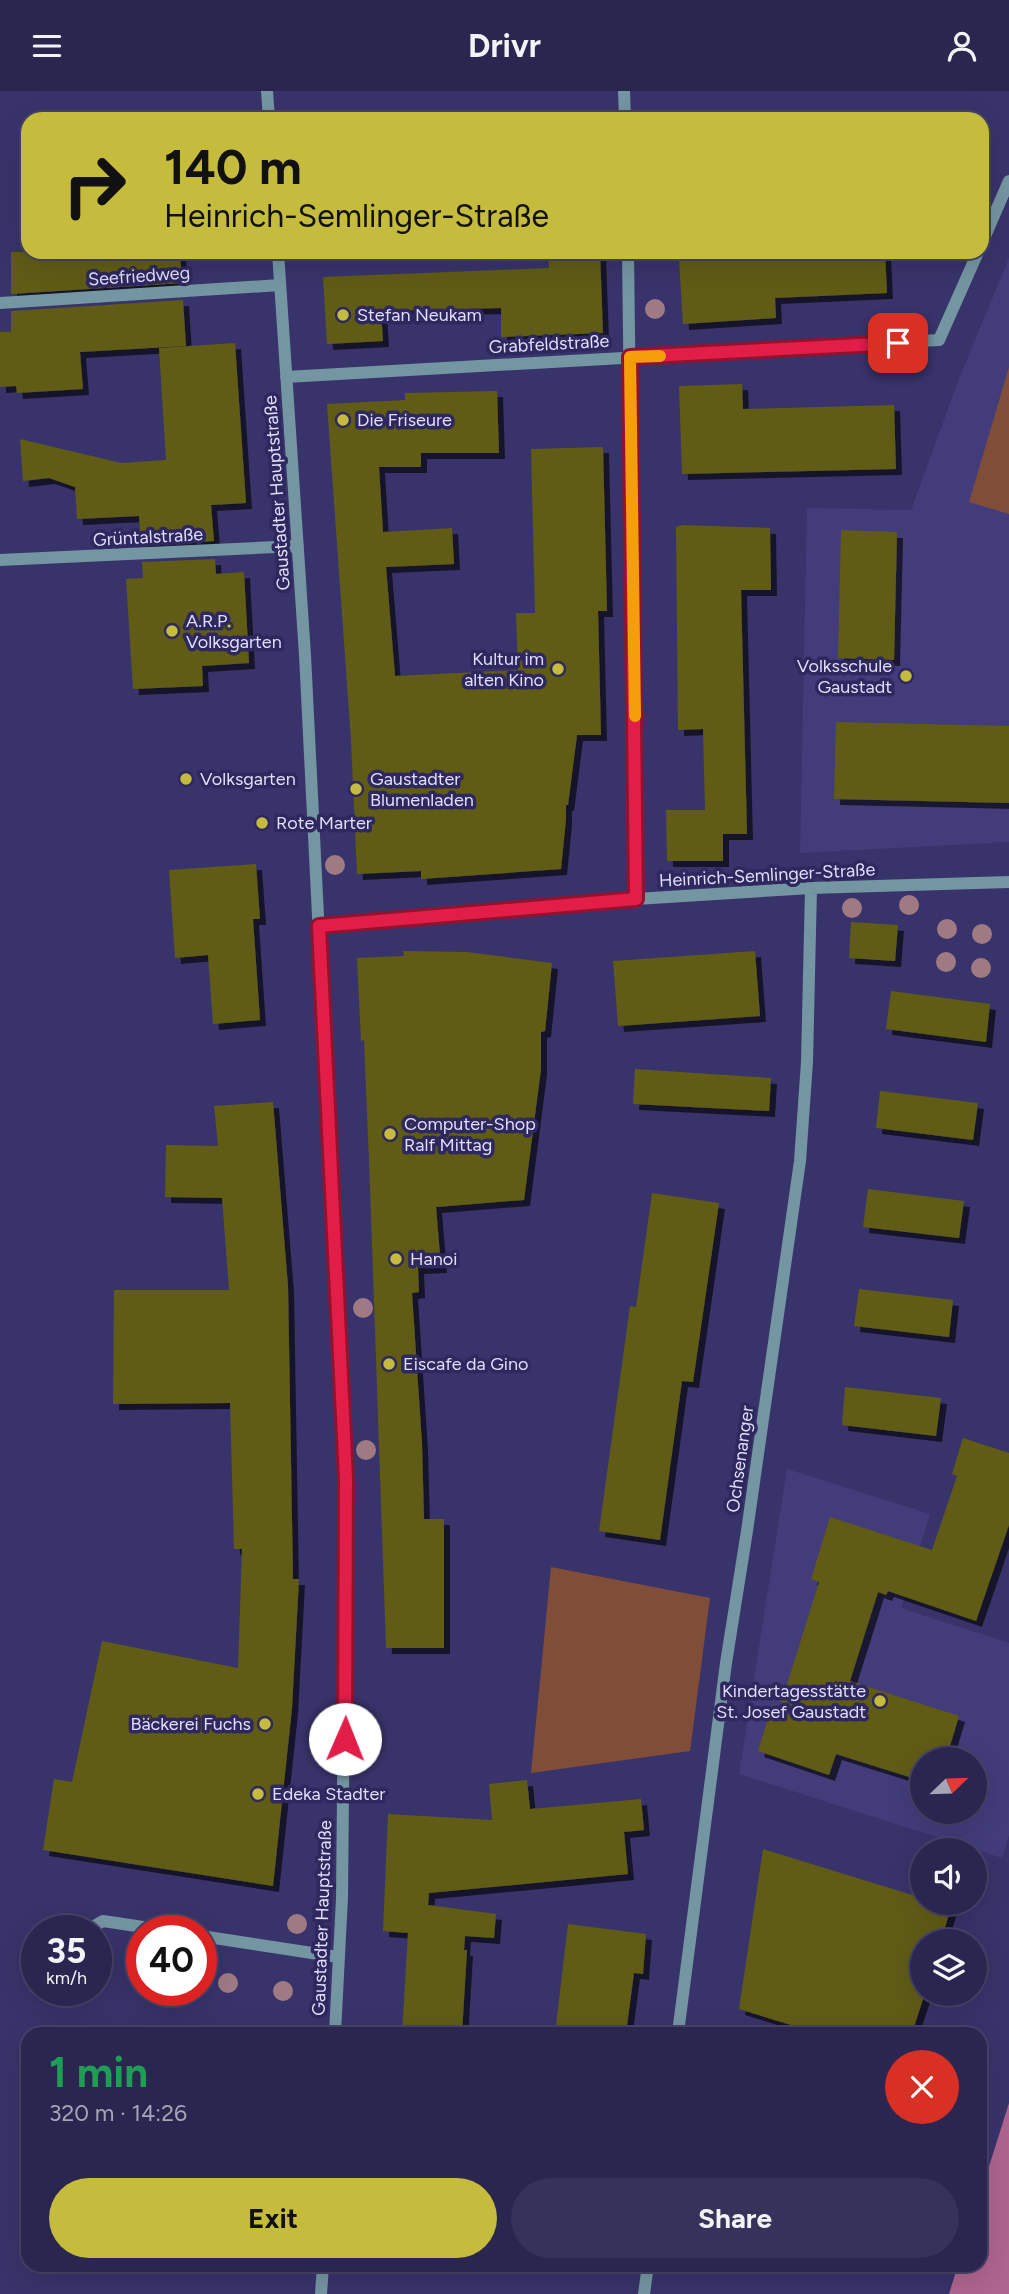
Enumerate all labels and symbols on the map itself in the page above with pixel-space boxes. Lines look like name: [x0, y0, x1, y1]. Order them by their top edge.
street label: Seefriedweg: [87, 261, 191, 291]
place label: Stefan Neukam: [357, 304, 482, 326]
marker: Stefan Neukam: [335, 307, 351, 323]
pin: [868, 313, 928, 373]
street label: Grabfeldstraße: [488, 330, 610, 358]
street label: Gaustadter Hauptstraße: [259, 395, 295, 591]
place label: Die Friseure: [357, 409, 452, 431]
marker: Die Friseure: [335, 412, 351, 428]
street label: Grüntalstraße: [92, 523, 204, 551]
place label: A.R.P. Volksgarten: [186, 610, 282, 653]
marker: A.R.P. Volksgarten: [164, 623, 180, 639]
place label: Kultur im alten Kino: [464, 648, 544, 691]
place label: Volksschule Gaustadt: [797, 655, 892, 698]
marker: Kultur im alten Kino: [550, 661, 566, 677]
marker: Volksschule Gaustadt: [898, 668, 914, 684]
place label: Volksgarten: [200, 768, 296, 790]
place label: Gaustadter Blumenladen: [370, 768, 474, 811]
marker: Volksgarten: [178, 771, 194, 787]
marker: Gaustadter Blumenladen: [348, 781, 364, 797]
place label: Rote Marter: [276, 812, 372, 834]
marker: Rote Marter: [254, 815, 270, 831]
street label: Heinrich-Semlinger-Straße: [658, 858, 876, 892]
place label: Computer-Shop Ralf Mittag: [404, 1113, 536, 1156]
marker: Computer-Shop Ralf Mittag: [382, 1126, 398, 1142]
place label: Hanoi: [410, 1248, 457, 1270]
marker: Hanoi: [388, 1251, 404, 1267]
place label: Eiscafe da Gino: [403, 1353, 529, 1375]
marker: Eiscafe da Gino: [381, 1356, 397, 1372]
street label: Ochsenanger: [722, 1404, 758, 1514]
place label: Kindertagesstätte St. Josef Gaustadt: [716, 1680, 866, 1723]
marker: Kindertagesstätte St. Josef Gaustadt: [872, 1693, 888, 1709]
position arrow: [308, 1702, 382, 1776]
place label: Bäckerei Fuchs: [130, 1713, 251, 1735]
marker: Bäckerei Fuchs: [257, 1716, 273, 1732]
north arrow: [910, 1747, 987, 1823]
place label: Edeka Stadter: [272, 1783, 385, 1805]
marker: Edeka Stadter: [250, 1786, 266, 1802]
street label: Gaustadter Hauptstraße: [308, 1820, 336, 2016]
speed limit sign: 40: [126, 1915, 217, 2006]

